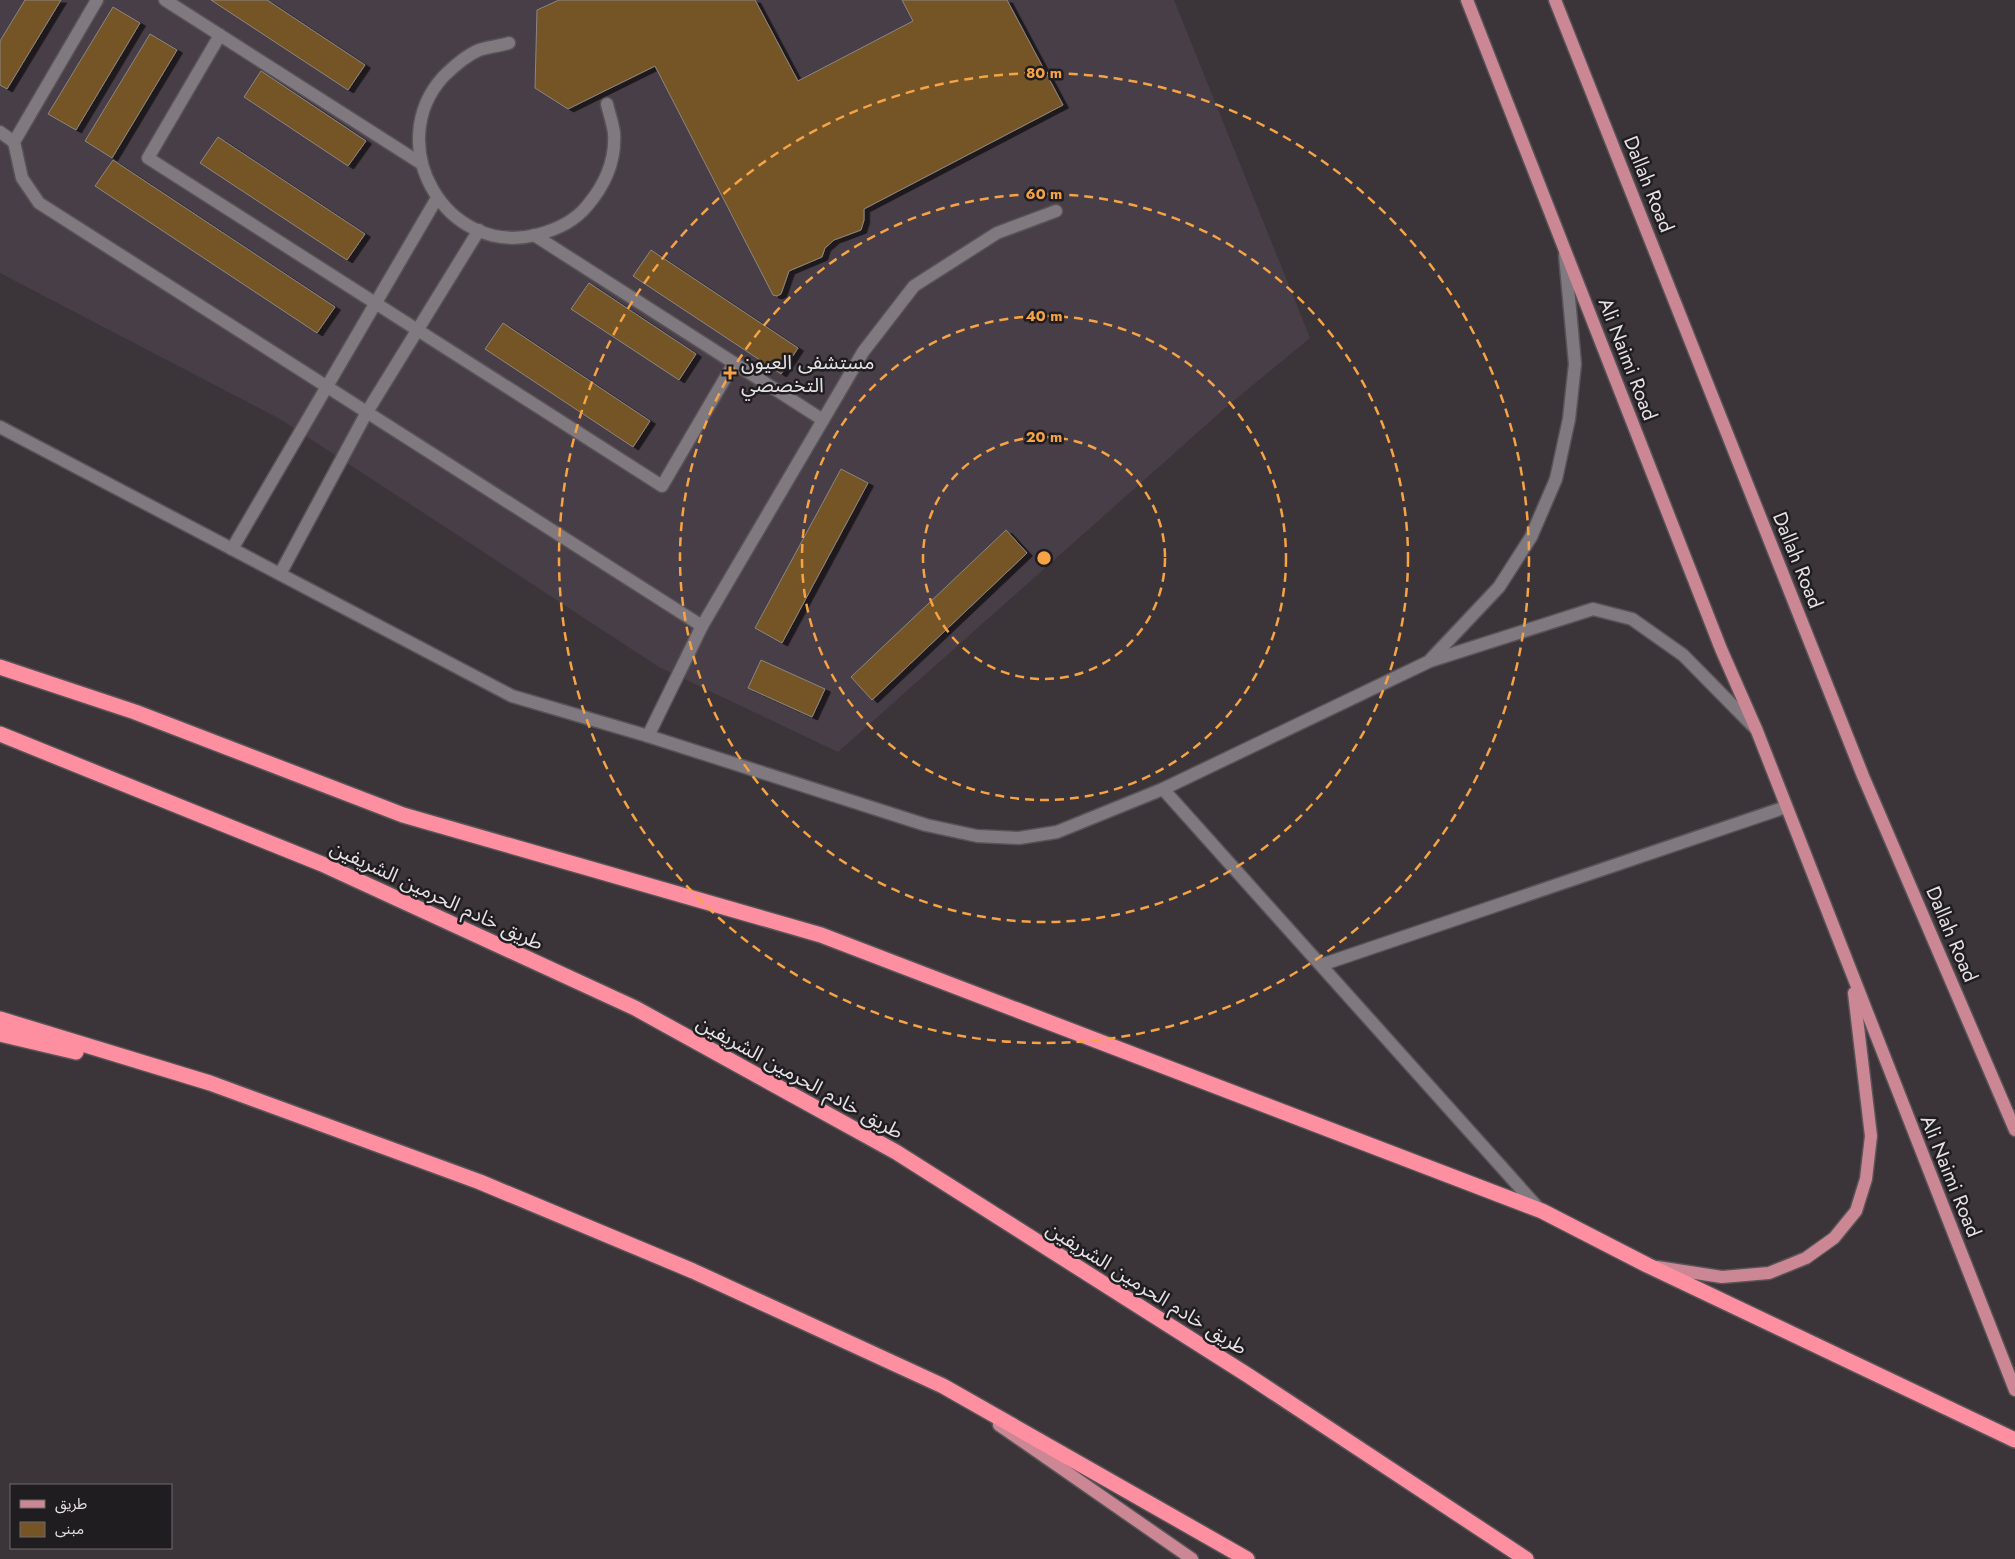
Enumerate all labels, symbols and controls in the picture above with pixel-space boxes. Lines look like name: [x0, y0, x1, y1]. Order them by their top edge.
text: 80 m: [1026, 62, 1062, 84]
street label: Dallah Road: [1616, 132, 1681, 237]
text: 60 m: [1026, 183, 1062, 205]
street label: Ali Naimi Road: [1591, 294, 1664, 425]
text: 40 m: [1025, 305, 1063, 327]
place label: مستشفى العيون التخصصي: [741, 348, 875, 401]
marker: مستشفى العيون التخصصي: [723, 366, 737, 380]
text: 20 m: [1026, 426, 1062, 448]
street label: Dallah Road: [1765, 508, 1830, 613]
centre of rings: [1035, 549, 1053, 567]
street label: طريق خادم الحرمين الشريفين: [325, 833, 548, 958]
street label: Dallah Road: [1918, 882, 1985, 987]
street label: طريق خادم الحرمين الشريفين: [691, 1008, 908, 1146]
street label: Ali Naimi Road: [1913, 1111, 1988, 1242]
street label: طريق خادم الحرمين الشريفين: [1040, 1215, 1253, 1362]
legend: [10, 1484, 172, 1549]
text: طريق: [55, 1493, 87, 1515]
text: مبنى: [55, 1518, 84, 1540]

